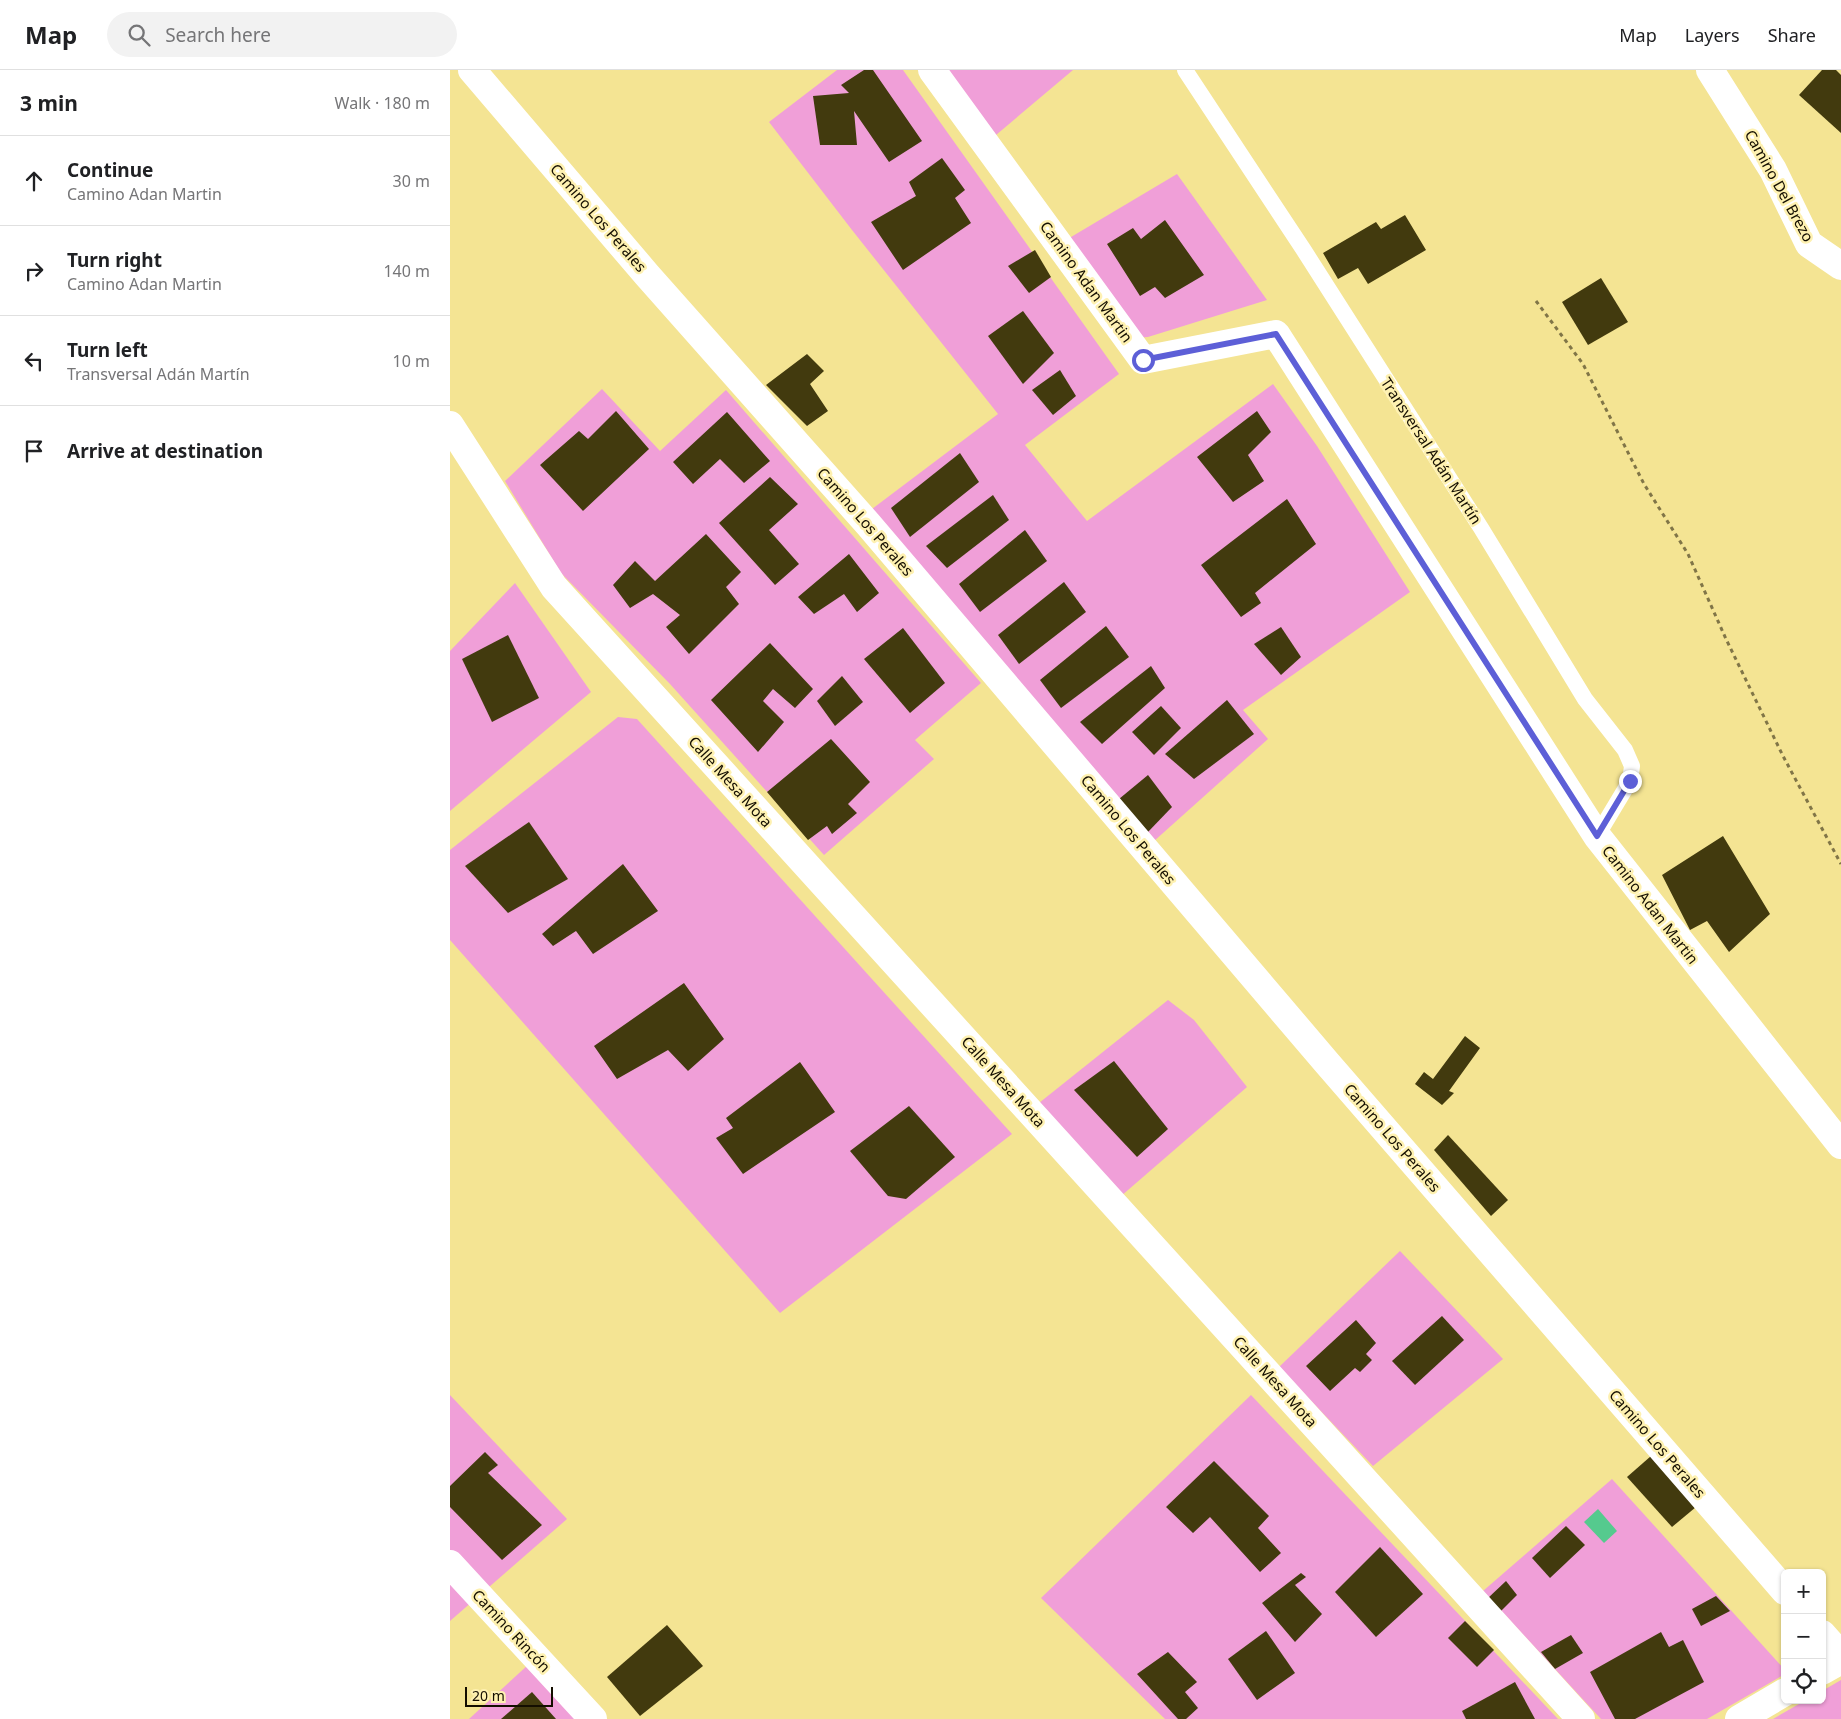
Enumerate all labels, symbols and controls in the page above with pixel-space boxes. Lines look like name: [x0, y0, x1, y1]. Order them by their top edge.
search box: [107, 12, 457, 57]
text: Map: [25, 18, 77, 51]
icon: search: [125, 21, 153, 49]
text: Search here: [165, 22, 271, 48]
text: Map: [1619, 23, 1657, 47]
text: Layers: [1685, 23, 1740, 47]
text: Share: [1768, 23, 1816, 47]
text: 3 min: [20, 89, 78, 117]
text: Walk · 180 m: [335, 92, 430, 114]
street label: Camino Del Brezo: [1741, 126, 1819, 245]
text: Continue: [67, 157, 153, 183]
street label: Camino Los Perales: [546, 159, 651, 276]
icon: ahead: [20, 167, 48, 195]
text: 30 m: [393, 170, 430, 192]
text: Camino Adan Martin: [67, 183, 222, 205]
street label: Camino Adan Martin: [1036, 217, 1138, 346]
text: Turn right: [67, 247, 162, 273]
icon: right: [20, 257, 48, 285]
text: 140 m: [383, 260, 430, 282]
text: Camino Adan Martin: [67, 273, 222, 295]
text: Turn left: [67, 337, 148, 363]
icon: left: [20, 347, 48, 375]
route start: [1132, 349, 1155, 372]
text: 10 m: [393, 350, 430, 372]
text: Transversal Adán Martín: [67, 363, 250, 385]
street label: Transversal Adán Martín: [1377, 373, 1487, 528]
icon: arrive: [20, 437, 48, 465]
text: Arrive at destination: [67, 438, 263, 464]
street label: Camino Los Perales: [813, 463, 918, 580]
street label: Calle Mesa Mota: [684, 732, 777, 831]
street label: Camino Los Perales: [1077, 770, 1181, 888]
route end: [1619, 770, 1642, 793]
street label: Camino Adan Martin: [1598, 841, 1703, 968]
street label: Calle Mesa Mota: [957, 1032, 1050, 1131]
street label: Camino Los Perales: [1340, 1079, 1445, 1196]
street label: Calle Mesa Mota: [1229, 1332, 1322, 1431]
street label: Camino Los Perales: [1605, 1385, 1710, 1502]
map controls: [1781, 1569, 1826, 1704]
button: +: [1781, 1569, 1826, 1614]
street label: Camino Rincón: [468, 1585, 555, 1676]
button: −: [1781, 1614, 1826, 1659]
button: locate: [1781, 1659, 1826, 1704]
scale bar: [465, 1684, 552, 1707]
text: 20 m: [472, 1686, 505, 1705]

